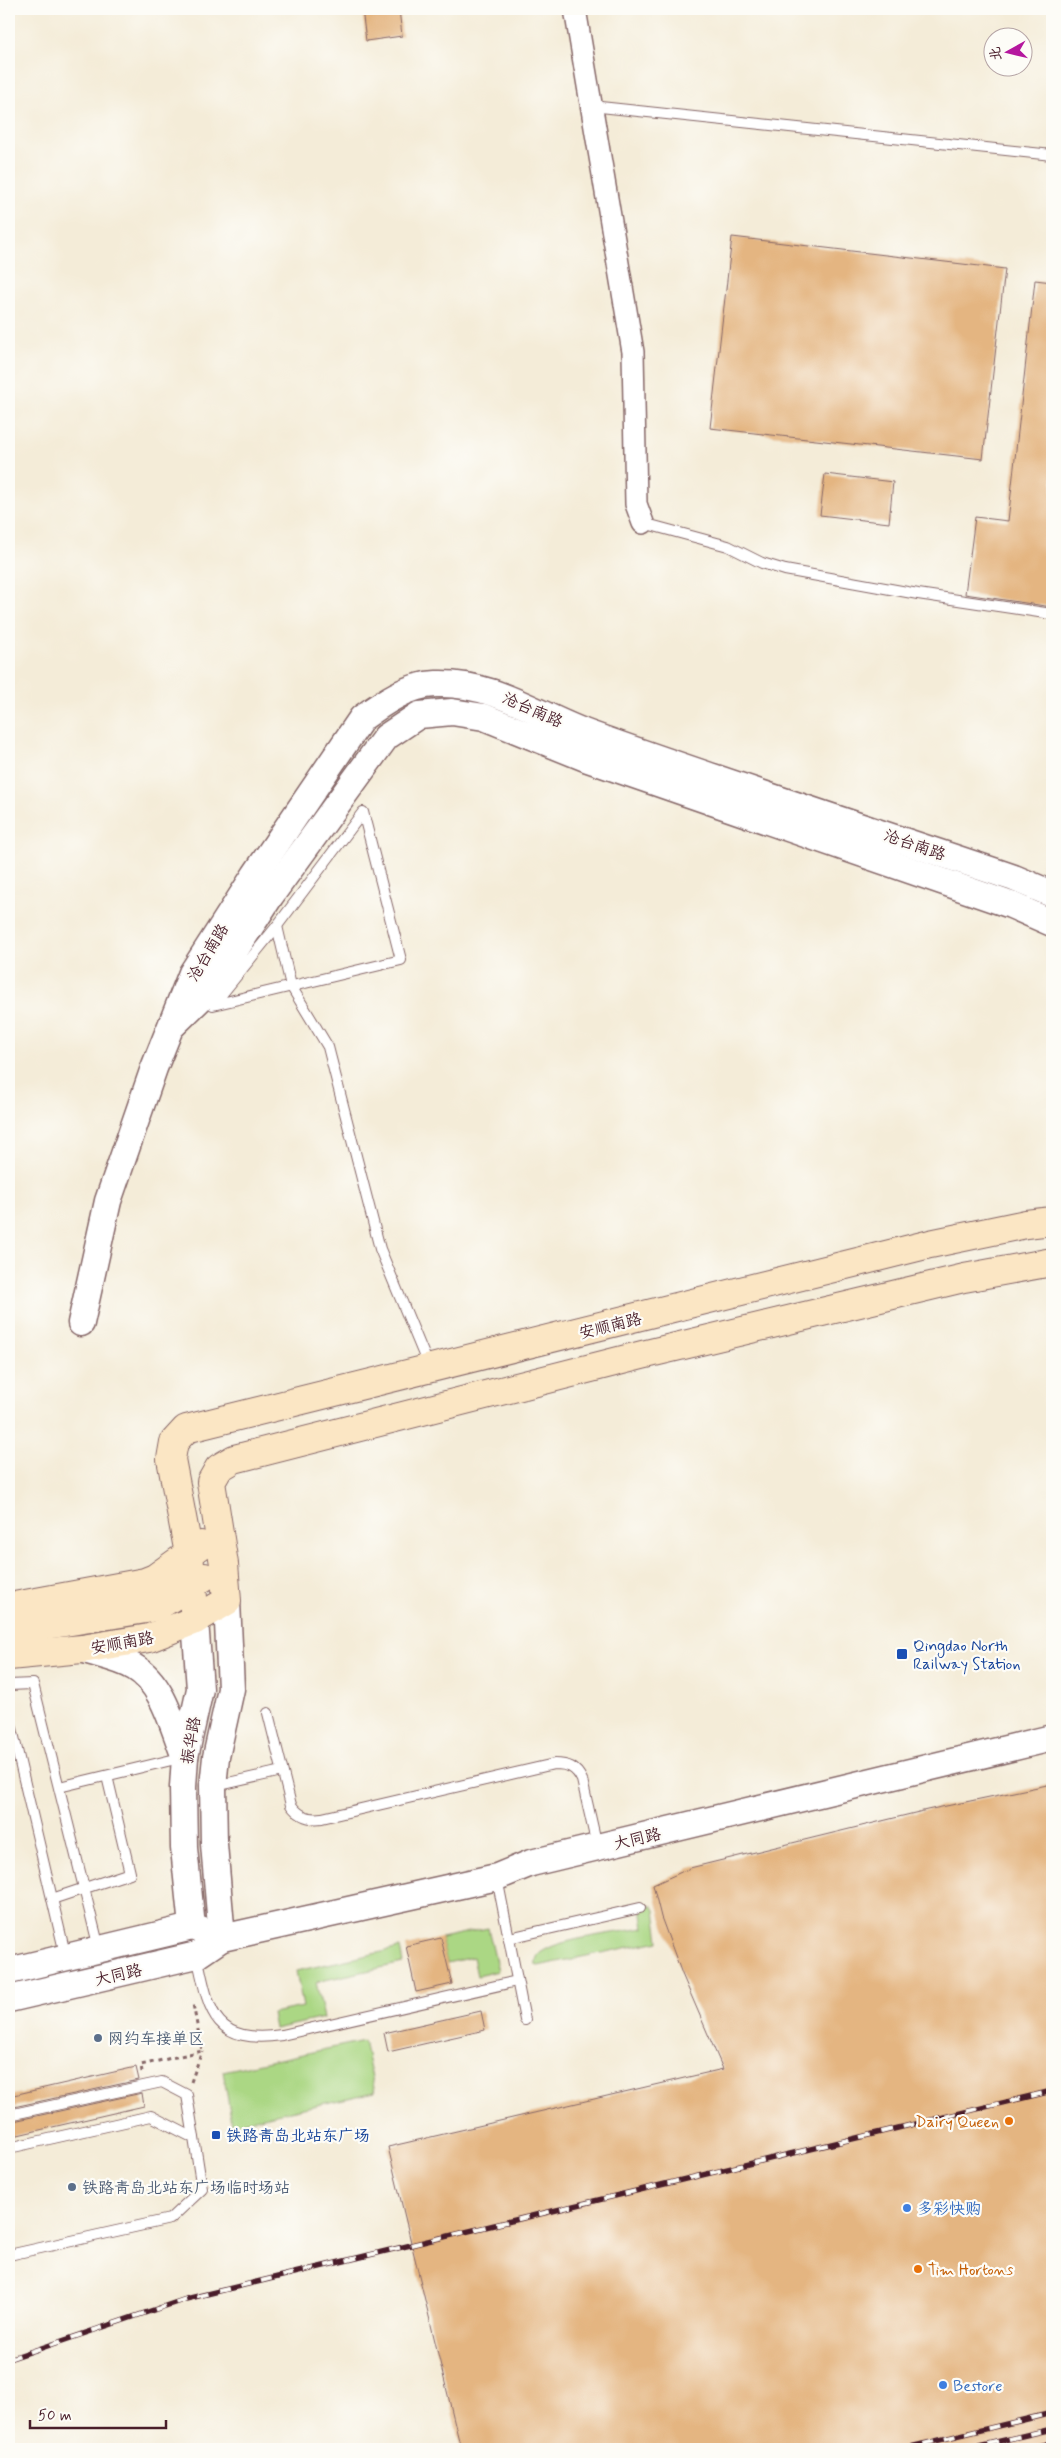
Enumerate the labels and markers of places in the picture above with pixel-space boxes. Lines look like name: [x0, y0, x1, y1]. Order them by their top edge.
place label: Qingdao North Railway Station: [913, 1636, 1020, 1675]
marker: Qingdao North Railway Station: [895, 1647, 909, 1661]
place label: 网约车接单区: [108, 2029, 204, 2050]
marker: 网约车接单区: [92, 2032, 104, 2044]
place label: Dairy Queen: [915, 2112, 999, 2133]
marker: Dairy Queen: [1003, 2115, 1015, 2127]
place label: 铁路青岛北站东广场: [226, 2126, 370, 2147]
marker: 铁路青岛北站东广场: [210, 2129, 222, 2141]
place label: 铁路青岛北站东广场临时场站: [82, 2178, 290, 2199]
marker: 铁路青岛北站东广场临时场站: [66, 2181, 78, 2193]
place label: 多彩快购: [917, 2199, 981, 2220]
marker: 多彩快购: [901, 2202, 913, 2214]
place label: Tim Hortons: [928, 2260, 1013, 2281]
marker: Tim Hortons: [912, 2263, 924, 2275]
place label: Bestore: [953, 2376, 1002, 2397]
marker: Bestore: [937, 2379, 949, 2391]

